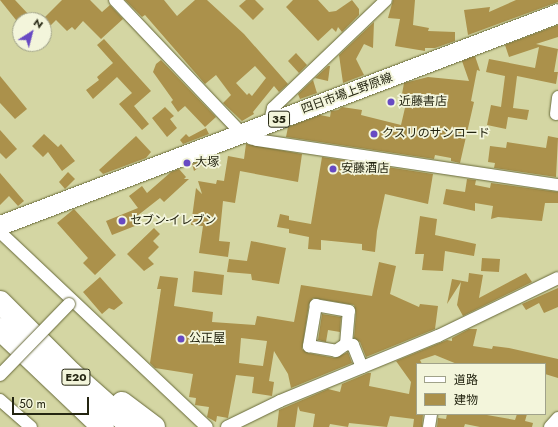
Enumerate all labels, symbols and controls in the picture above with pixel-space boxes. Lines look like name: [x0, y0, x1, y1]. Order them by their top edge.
north arrow: [12, 12, 52, 52]
text: N: [30, 14, 47, 32]
street label: 四日市場上野原線: [299, 71, 395, 117]
place label: 近藤書店: [399, 95, 447, 109]
marker: 近藤書店: [386, 97, 396, 107]
road number: 35: [268, 110, 290, 128]
place label: クスリのサンロード: [382, 127, 490, 141]
marker: クスリのサンロード: [369, 129, 379, 139]
place label: 大塚: [195, 156, 219, 170]
marker: 大塚: [182, 158, 192, 168]
place label: 安藤酒店: [341, 162, 389, 176]
marker: 安藤酒店: [328, 164, 338, 174]
place label: セブン-イレブン: [130, 214, 217, 228]
marker: セブン-イレブン: [117, 216, 127, 226]
place label: 公正屋: [189, 332, 225, 346]
marker: 公正屋: [176, 334, 186, 344]
legend: [416, 363, 546, 415]
road number: E20: [61, 368, 91, 386]
text: 道路: [454, 371, 478, 389]
scale bar: [14, 389, 91, 415]
text: 建物: [454, 391, 478, 409]
text: 50 m: [19, 395, 46, 413]

